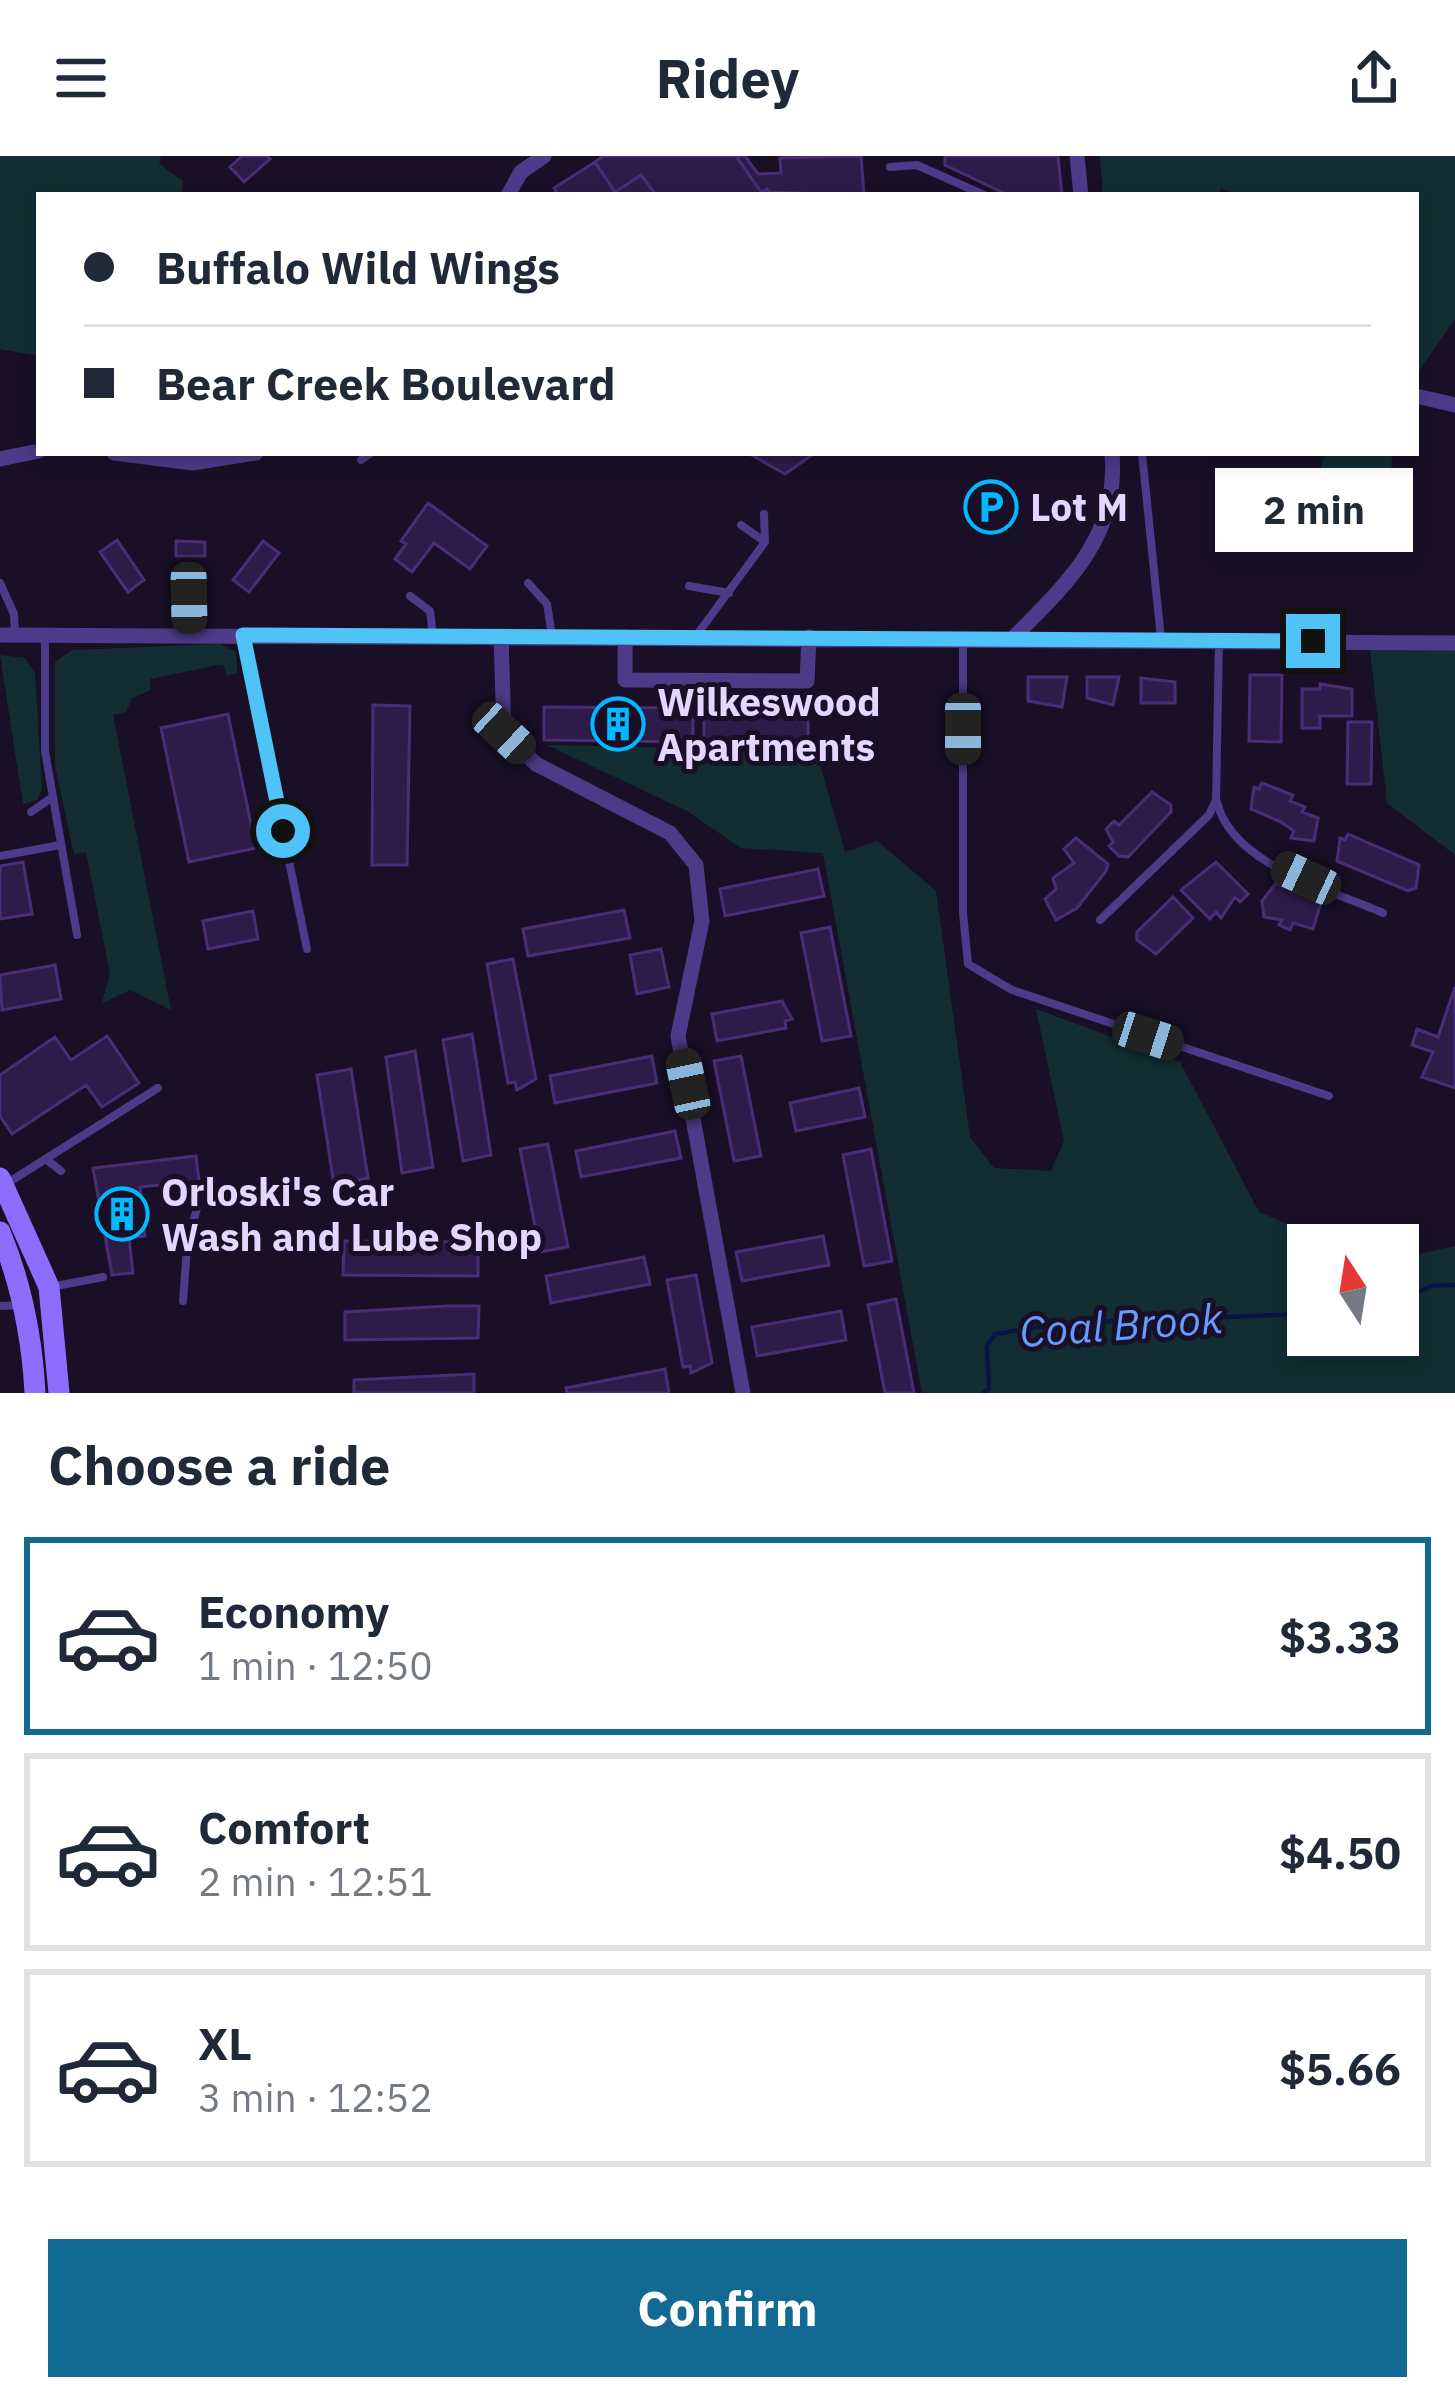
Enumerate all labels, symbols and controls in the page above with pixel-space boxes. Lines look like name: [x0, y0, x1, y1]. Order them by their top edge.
text: Ridey: [656, 43, 799, 113]
icon: menu: [48, 45, 114, 111]
icon: share: [1341, 45, 1407, 111]
text: Buffalo Wild Wings: [156, 238, 560, 296]
text: Bear Creek Boulevard: [156, 354, 616, 412]
callout: 2 min: [1214, 467, 1412, 551]
parking icon: Lot M: [963, 479, 1019, 535]
place label: Lot M: [1030, 481, 1128, 532]
text: 2 min: [1263, 484, 1365, 535]
car: [170, 562, 208, 634]
route end: [1286, 614, 1340, 668]
place label: Wilkeswood Apartments: [657, 676, 881, 772]
car: [945, 693, 981, 765]
car: [465, 695, 543, 771]
building icon: Wilkeswood Apartments: [590, 696, 646, 752]
route start: [256, 804, 310, 858]
car: [1266, 846, 1346, 910]
car: [1108, 1008, 1188, 1064]
car: [663, 1045, 713, 1123]
place label: Orloski's Car Wash and Lube Shop: [161, 1166, 542, 1262]
building icon: Orloski's Car Wash and Lube Shop: [94, 1186, 150, 1242]
north arrow: [1287, 1224, 1419, 1356]
map controls: [1287, 1224, 1419, 1356]
water label: Coal Brook: [1018, 1290, 1225, 1359]
text: Choose a ride: [48, 1430, 390, 1500]
icon: car: [54, 1582, 162, 1690]
text: Economy: [198, 1582, 389, 1640]
text: $3.33: [1279, 1607, 1401, 1665]
text: 1 min · 12:50: [198, 1640, 433, 1691]
icon: car: [54, 1798, 162, 1906]
text: Comfort: [198, 1798, 370, 1856]
text: $4.50: [1279, 1823, 1401, 1881]
text: 2 min · 12:51: [198, 1856, 433, 1907]
icon: car: [54, 2014, 162, 2122]
text: XL: [198, 2014, 252, 2072]
text: $5.66: [1279, 2039, 1401, 2097]
text: 3 min · 12:52: [198, 2072, 433, 2123]
button: Confirm: [48, 2239, 1407, 2377]

